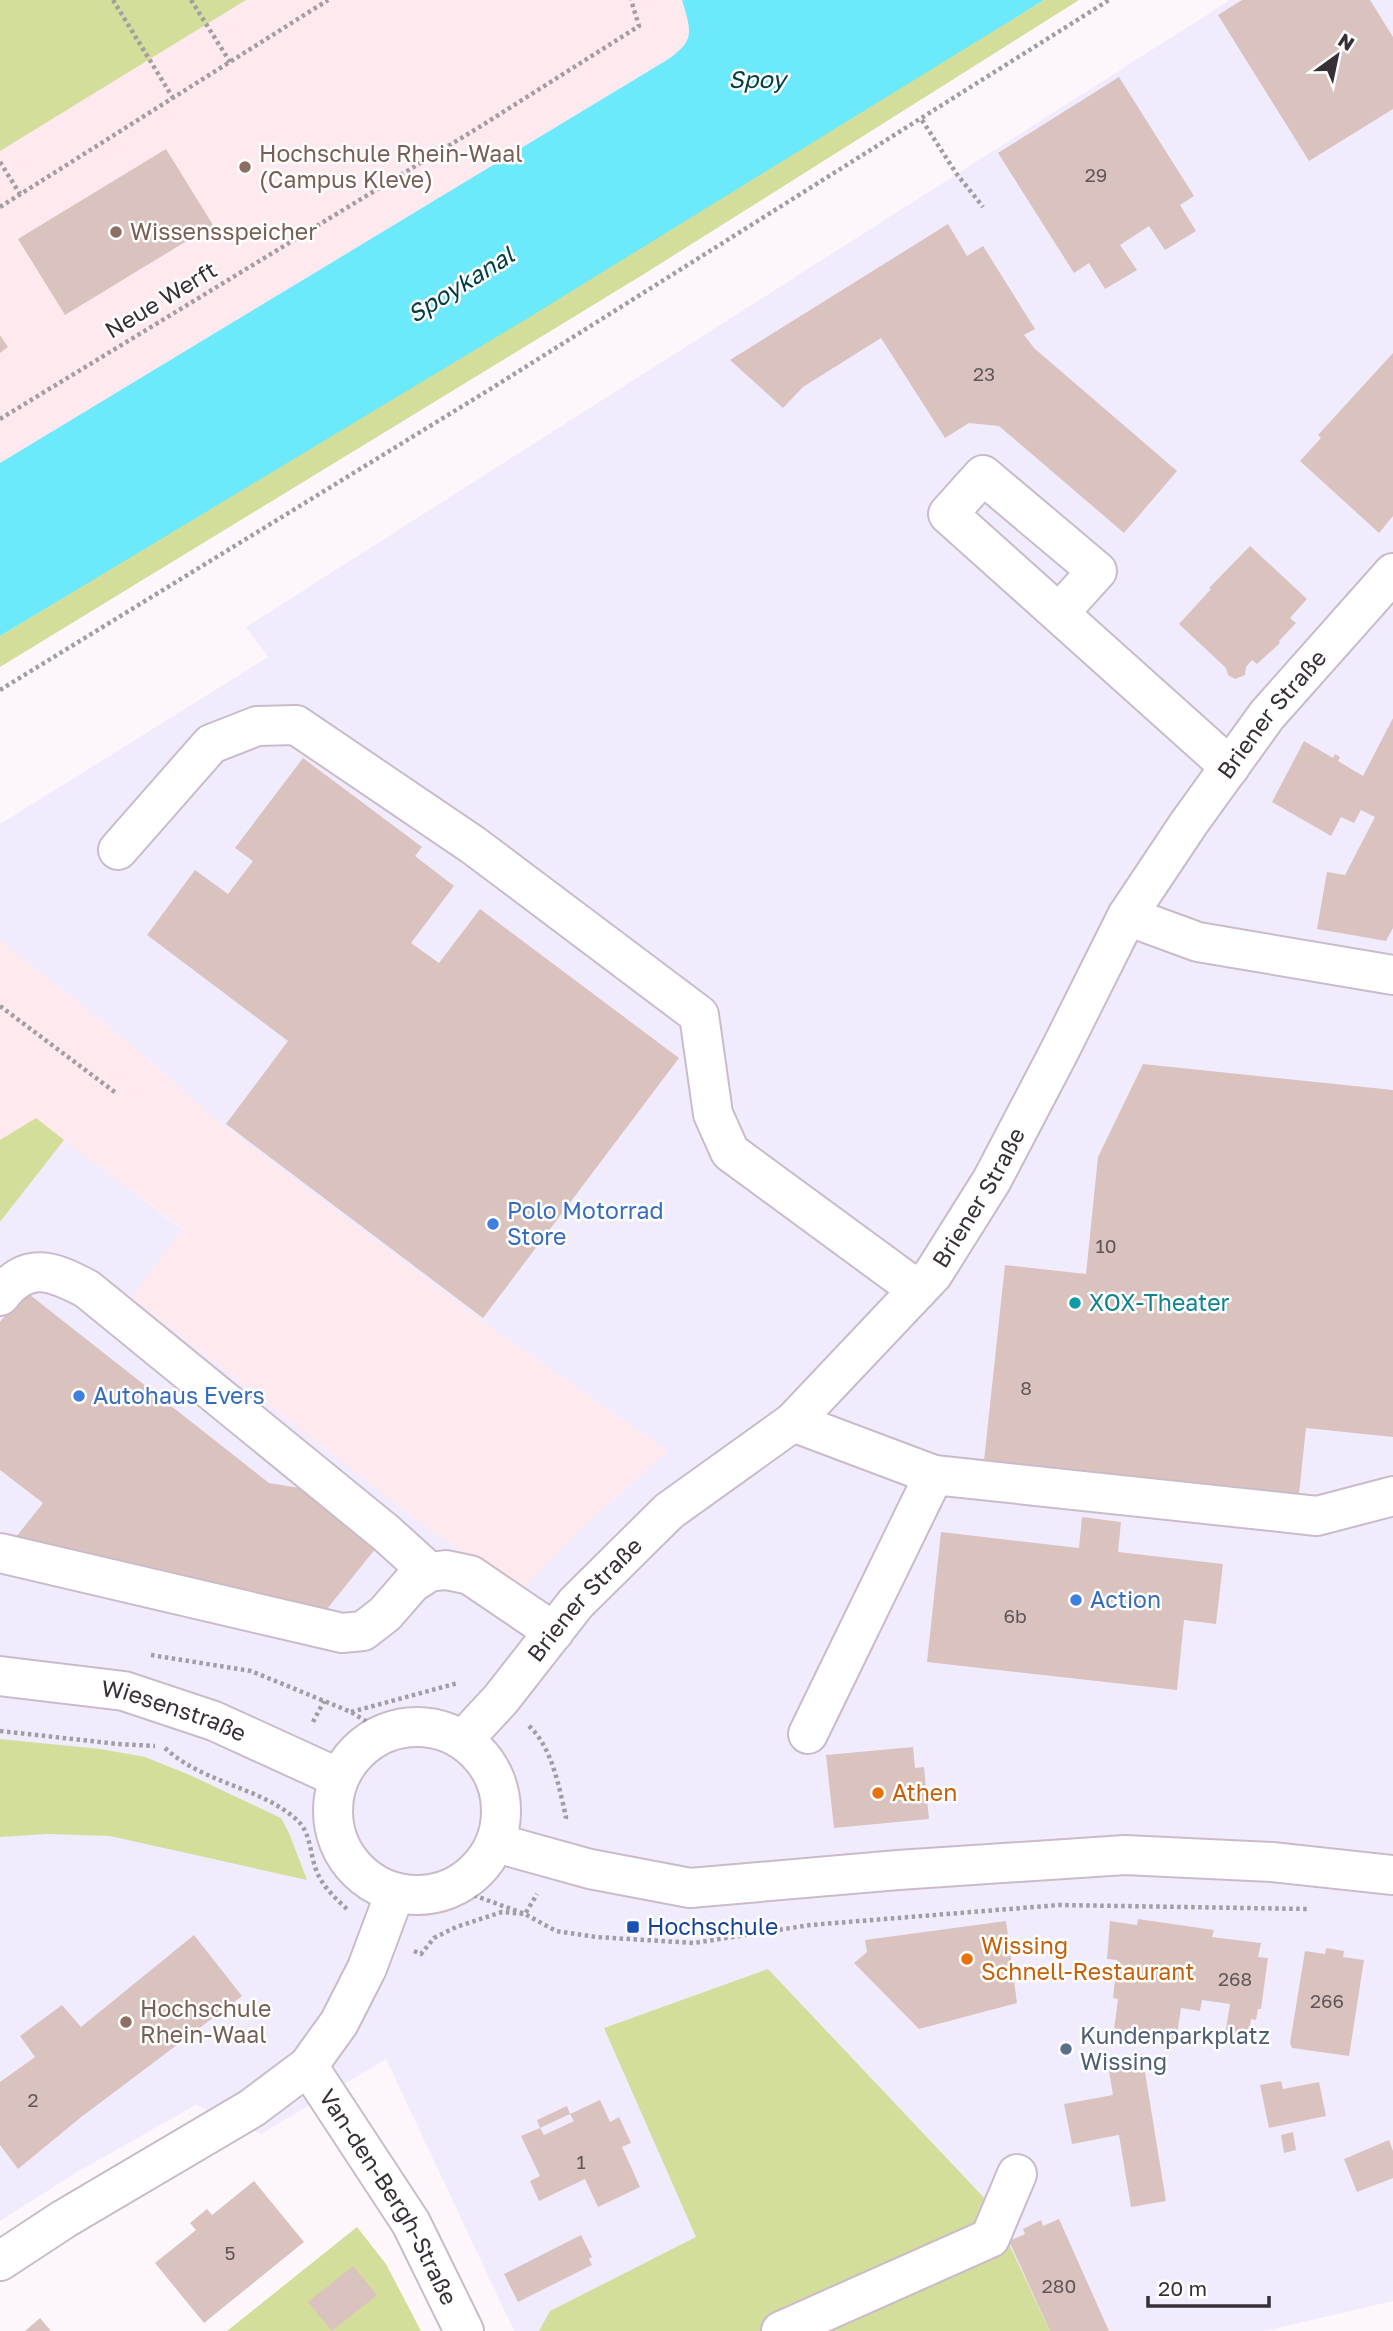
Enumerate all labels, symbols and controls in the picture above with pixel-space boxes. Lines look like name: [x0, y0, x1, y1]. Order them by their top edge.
north arrow: [1302, 21, 1372, 91]
text: N: [1334, 28, 1359, 55]
water label: Spoy: [728, 64, 789, 94]
place label: Hochschule Rhein-Waal (Campus Kleve): [259, 139, 523, 193]
marker: Hochschule Rhein-Waal (Campus Kleve): [237, 159, 253, 175]
house number: 29: [1085, 163, 1107, 186]
place label: Wissensspeicher: [130, 217, 317, 245]
marker: Wissensspeicher: [108, 224, 124, 240]
water label: Spoykanal: [401, 239, 521, 329]
street label: Neue Werft: [99, 255, 222, 343]
house number: 23: [973, 362, 995, 385]
street label: Briener Straße: [1211, 643, 1332, 784]
street label: Briener Straße: [926, 1122, 1030, 1272]
place label: Polo Motorrad Store: [507, 1196, 664, 1250]
marker: Polo Motorrad Store: [485, 1216, 501, 1232]
house number: 10: [1096, 1234, 1117, 1257]
place label: XOX-Theater: [1089, 1288, 1230, 1316]
marker: XOX-Theater: [1067, 1295, 1083, 1311]
house number: 8: [1020, 1376, 1032, 1399]
place label: Autohaus Evers: [93, 1381, 265, 1409]
marker: Autohaus Evers: [71, 1388, 87, 1404]
street label: Briener Straße: [521, 1531, 647, 1667]
place label: Action: [1090, 1585, 1161, 1613]
marker: Action: [1068, 1592, 1084, 1608]
house number: 6b: [1003, 1604, 1027, 1627]
street label: Wiesenstraße: [100, 1673, 251, 1747]
place label: Athen: [892, 1778, 957, 1806]
marker: Athen: [870, 1785, 886, 1801]
place label: Hochschule: [647, 1912, 778, 1940]
marker: Hochschule: [625, 1919, 641, 1935]
place label: Wissing Schnell-Restaurant: [981, 1931, 1194, 1985]
marker: Wissing Schnell-Restaurant: [959, 1951, 975, 1967]
house number: 268: [1218, 1967, 1252, 1990]
house number: 266: [1310, 1989, 1344, 2012]
place label: Hochschule Rhein-Waal: [140, 1994, 271, 2048]
marker: Hochschule Rhein-Waal: [118, 2014, 134, 2030]
place label: Kundenparkplatz Wissing: [1080, 2021, 1270, 2075]
marker: Kundenparkplatz Wissing: [1058, 2041, 1074, 2057]
street label: Van-den-Bergh-Straße: [314, 2083, 464, 2309]
house number: 2: [27, 2088, 39, 2111]
house number: 1: [576, 2150, 586, 2173]
house number: 5: [224, 2241, 236, 2264]
scale bar: [1148, 2264, 1269, 2308]
house number: 280: [1042, 2274, 1076, 2297]
text: 20 m: [1158, 2275, 1207, 2301]

